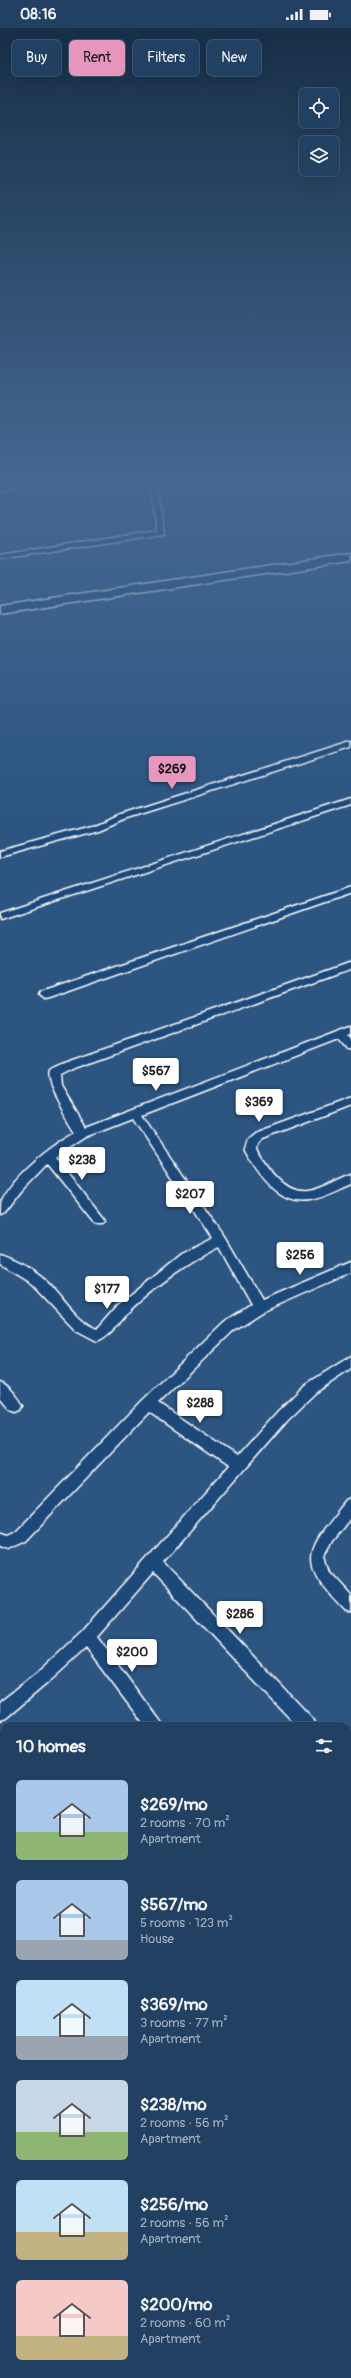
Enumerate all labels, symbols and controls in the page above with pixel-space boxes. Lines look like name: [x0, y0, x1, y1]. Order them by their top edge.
text: 08:16: [20, 5, 56, 24]
chip: Buy: [12, 40, 61, 76]
chip: Rent: [69, 40, 125, 76]
chip: Filters: [133, 40, 199, 76]
chip: New: [207, 40, 261, 76]
map controls: [299, 88, 339, 176]
button: locate: [299, 88, 339, 128]
button: layers: [299, 136, 339, 176]
pin: $269: [148, 756, 196, 790]
text: $269: [158, 761, 186, 777]
pin: $567: [132, 1058, 180, 1092]
text: $567: [142, 1063, 170, 1079]
pin: $369: [235, 1089, 283, 1123]
text: $369: [245, 1094, 273, 1110]
pin: $238: [58, 1147, 106, 1181]
text: $238: [68, 1152, 96, 1168]
pin: $207: [166, 1181, 214, 1215]
text: $207: [175, 1186, 205, 1202]
pin: $256: [276, 1242, 324, 1276]
text: $256: [286, 1247, 314, 1263]
pin: $177: [83, 1276, 131, 1310]
text: $177: [94, 1281, 120, 1297]
pin: $288: [176, 1390, 224, 1424]
text: $288: [186, 1395, 214, 1411]
pin: $286: [216, 1601, 264, 1635]
text: $286: [226, 1606, 254, 1622]
pin: $200: [108, 1639, 156, 1673]
text: $200: [116, 1644, 148, 1660]
icon: filters: [313, 1735, 335, 1757]
text: 10 homes: [16, 1736, 86, 1757]
text: $269/mo: [140, 1794, 208, 1815]
icon: home: [48, 1796, 96, 1844]
text: 2 rooms · 70 m²: [140, 1815, 230, 1831]
text: Apartment: [140, 1831, 201, 1847]
text: $567/mo: [140, 1894, 207, 1915]
icon: home: [48, 1896, 96, 1944]
text: 5 rooms · 123 m²: [140, 1915, 233, 1931]
text: House: [140, 1931, 174, 1947]
text: $369/mo: [140, 1994, 208, 2015]
icon: home: [48, 1996, 96, 2044]
text: 3 rooms · 77 m²: [140, 2015, 228, 2031]
text: Apartment: [140, 2031, 201, 2047]
text: $238/mo: [140, 2094, 207, 2115]
icon: home: [48, 2096, 96, 2144]
text: 2 rooms · 56 m²: [140, 2115, 228, 2131]
text: Apartment: [140, 2131, 201, 2147]
text: $256/mo: [140, 2194, 208, 2215]
icon: home: [48, 2196, 96, 2244]
text: 2 rooms · 56 m²: [140, 2215, 228, 2231]
text: Apartment: [140, 2231, 201, 2247]
text: $200/mo: [140, 2294, 212, 2315]
icon: home: [48, 2296, 96, 2344]
text: 2 rooms · 60 m²: [140, 2315, 230, 2331]
text: Apartment: [140, 2331, 201, 2347]

